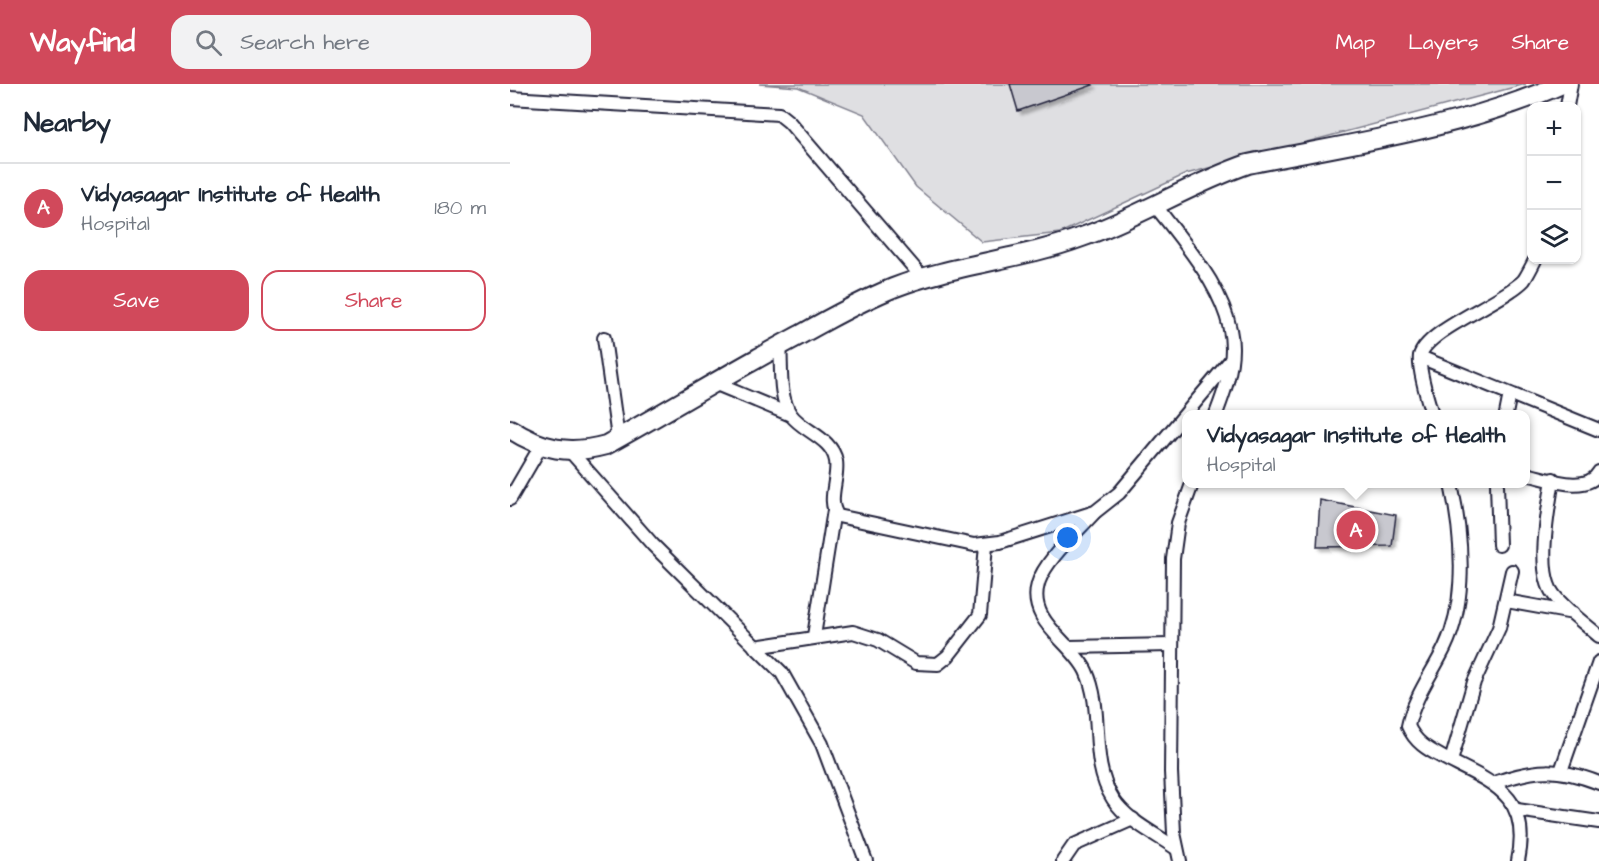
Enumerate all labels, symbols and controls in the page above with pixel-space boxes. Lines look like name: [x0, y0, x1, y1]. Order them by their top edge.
search box: [171, 15, 591, 69]
text: Wayfind: [30, 23, 135, 62]
icon: search: [192, 26, 225, 59]
text: Search here: [240, 27, 370, 58]
text: Map: [1335, 28, 1375, 57]
text: Layers: [1408, 28, 1478, 57]
text: Share: [1511, 28, 1569, 57]
map controls: [1527, 102, 1581, 264]
button: +: [1527, 102, 1581, 156]
text: Nearby: [24, 105, 111, 141]
button: −: [1527, 156, 1581, 210]
text: Vidyasagar Institute of Health: [81, 179, 380, 210]
text: A: [37, 194, 50, 222]
text: 180 m: [434, 194, 486, 222]
text: Hospital: [81, 210, 150, 238]
button: layers: [1527, 210, 1581, 264]
button: Save: [24, 270, 249, 331]
button: Share: [261, 270, 486, 331]
popup: [1182, 410, 1530, 488]
text: Vidyasagar Institute of Health: [1207, 420, 1505, 451]
text: Hospital: [1207, 451, 1276, 479]
pin: A: [1336, 508, 1376, 552]
your location: [1053, 523, 1082, 552]

